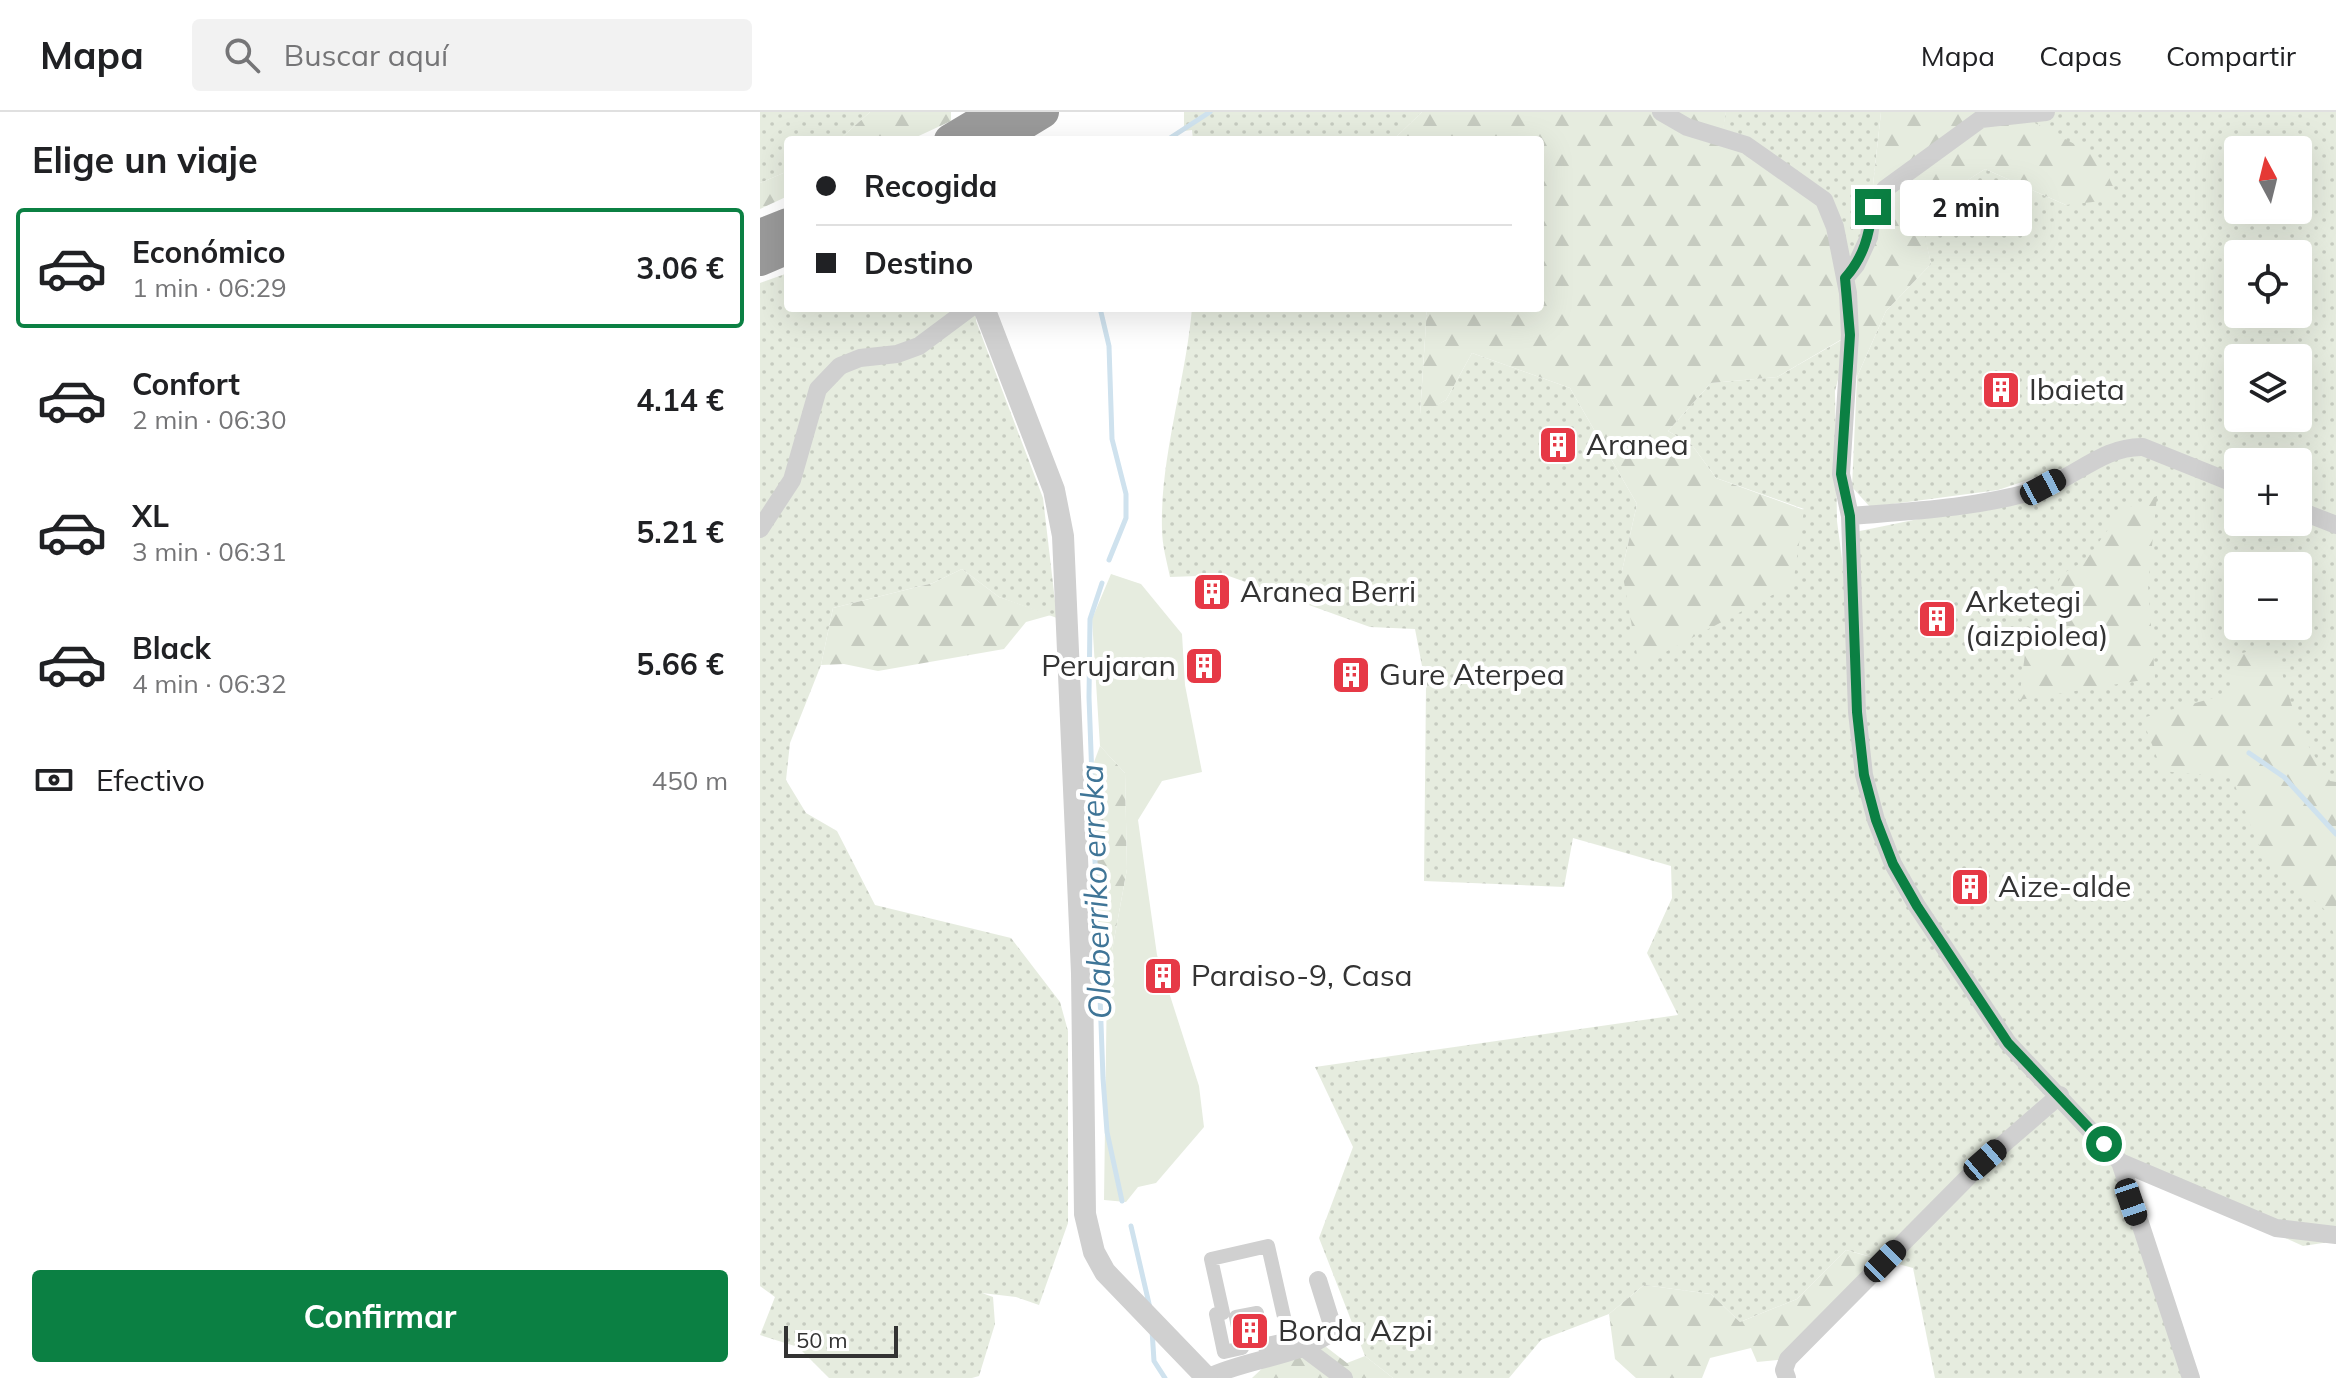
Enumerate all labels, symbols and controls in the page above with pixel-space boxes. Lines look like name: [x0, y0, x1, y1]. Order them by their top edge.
search box: [192, 19, 752, 91]
text: Mapa: [40, 31, 144, 79]
icon: search: [220, 33, 264, 77]
text: Buscar aquí: [284, 36, 448, 74]
text: Mapa: [1921, 38, 1995, 73]
text: Capas: [2039, 38, 2122, 73]
text: Compartir: [2166, 38, 2296, 73]
north arrow: [2224, 136, 2312, 224]
map controls: [2224, 136, 2312, 640]
text: Elige un viaje: [32, 137, 258, 182]
text: Recogida: [864, 167, 997, 205]
callout: 2 min: [1901, 179, 2033, 235]
route end: [1855, 189, 1891, 225]
text: 2 min: [1932, 191, 2000, 224]
icon: car: [36, 232, 108, 304]
text: Económico: [132, 233, 286, 271]
button: locate: [2224, 240, 2312, 328]
text: Destino: [864, 244, 973, 282]
text: 3.06 €: [636, 249, 724, 287]
text: 1 min · 06:29: [132, 271, 287, 304]
button: layers: [2224, 344, 2312, 432]
icon: car: [36, 364, 108, 436]
text: Confort: [132, 365, 240, 403]
building icon: Ibaieta: [1980, 369, 2022, 411]
place label: Ibaieta: [2029, 370, 2125, 408]
text: 4.14 €: [636, 381, 724, 419]
text: 2 min · 06:30: [132, 403, 287, 436]
building icon: Aranea: [1537, 424, 1579, 466]
place label: Aranea: [1586, 425, 1689, 463]
button: +: [2224, 448, 2312, 536]
car: [2016, 465, 2070, 509]
icon: car: [36, 496, 108, 568]
text: XL: [132, 497, 169, 535]
text: 5.21 €: [636, 513, 724, 551]
text: 3 min · 06:31: [132, 535, 287, 568]
button: −: [2224, 552, 2312, 640]
building icon: Aranea Berri: [1191, 571, 1233, 613]
place label: Aranea Berri: [1240, 572, 1416, 610]
place label: Arketegi (aizpiolea): [1965, 582, 2109, 654]
building icon: Arketegi (aizpiolea): [1916, 598, 1958, 640]
icon: car: [36, 628, 108, 700]
text: Black: [132, 629, 211, 667]
text: 5.66 €: [636, 645, 724, 683]
building icon: Perujaran: [1183, 645, 1225, 687]
place label: Perujaran: [1041, 646, 1176, 684]
building icon: Gure Aterpea: [1330, 654, 1372, 696]
place label: Gure Aterpea: [1379, 655, 1565, 693]
text: 4 min · 06:32: [132, 667, 287, 700]
icon: cash: [32, 758, 76, 802]
text: Efectivo: [96, 761, 205, 799]
text: 450 m: [652, 764, 728, 797]
water label: Olaberriko erreka: [1071, 764, 1119, 1020]
building icon: Aize-alde: [1949, 866, 1991, 908]
place label: Aize-alde: [1998, 867, 2131, 905]
building icon: Paraiso-9, Casa: [1142, 955, 1184, 997]
place label: Paraiso-9, Casa: [1191, 956, 1413, 994]
route start: [2086, 1126, 2122, 1162]
car: [1959, 1135, 2011, 1185]
car: [2112, 1175, 2150, 1229]
car: [1860, 1236, 1910, 1286]
button: Confirmar: [32, 1270, 728, 1362]
building icon: Borda Azpi: [1229, 1310, 1271, 1352]
place label: Borda Azpi: [1278, 1311, 1433, 1349]
scale bar: [784, 1322, 898, 1358]
text: 50 m: [796, 1326, 847, 1354]

